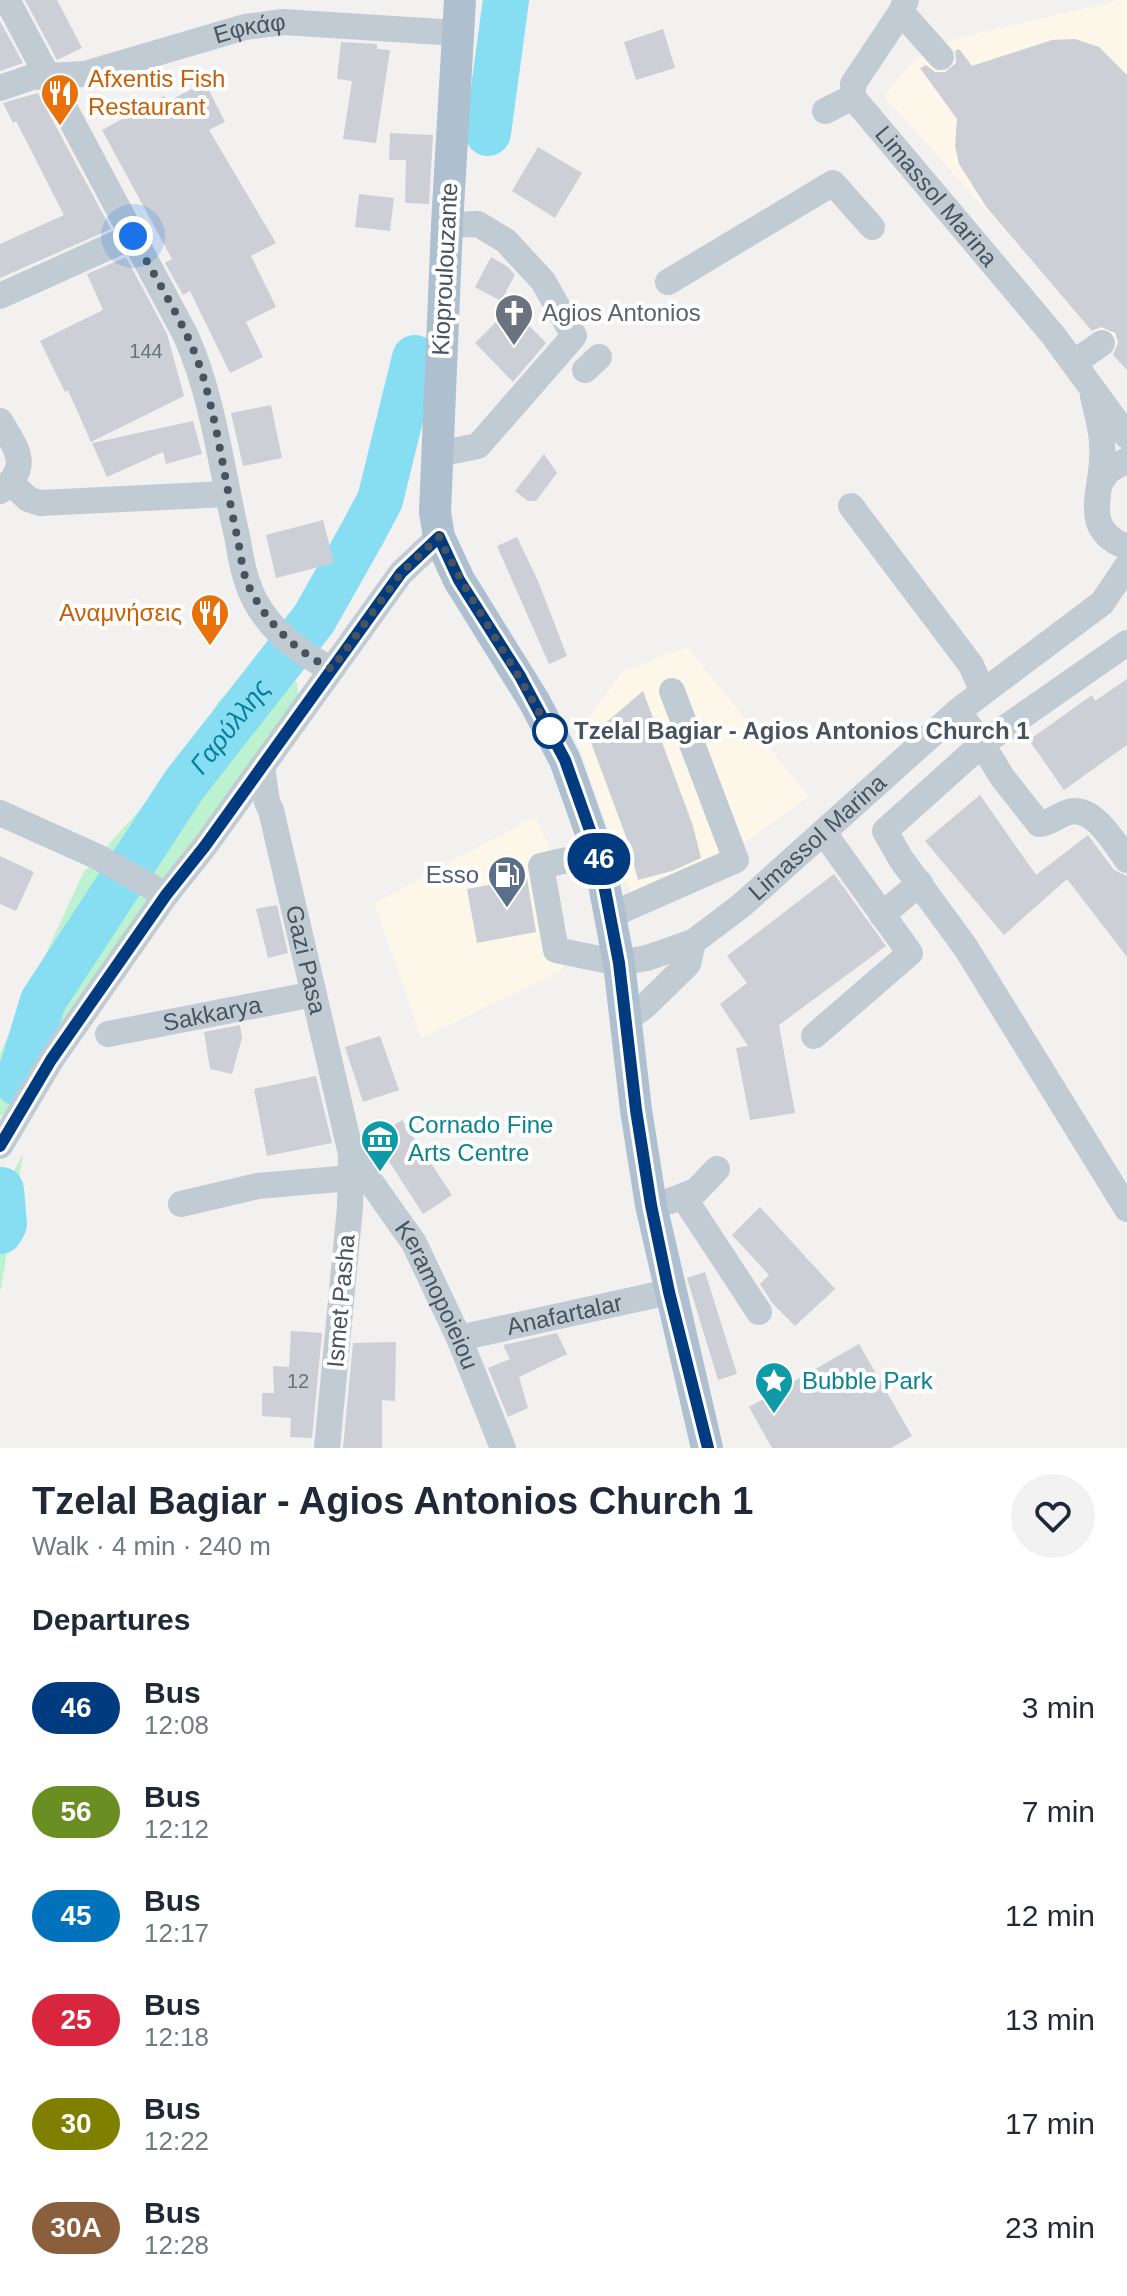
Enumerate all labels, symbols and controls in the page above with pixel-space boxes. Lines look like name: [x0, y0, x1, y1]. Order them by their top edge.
street label: Εφκάφ: [210, 8, 287, 49]
place label: Afxentis Fish Restaurant: [88, 65, 225, 120]
restaurant icon: Afxentis Fish Restaurant: [39, 72, 81, 127]
street label: Limassol Marina: [870, 120, 1004, 272]
street label: Kioproulouzante: [426, 182, 463, 356]
your location: [113, 216, 153, 256]
church icon: Agios Antonios: [493, 292, 535, 347]
place label: Agios Antonios: [542, 299, 701, 326]
house number: 144: [129, 340, 163, 362]
restaurant icon: Αναμνήσεις: [189, 592, 231, 647]
place label: Αναμνήσεις: [59, 599, 182, 626]
water label: Γαρύλλης: [184, 673, 276, 780]
marker: Tzelal Bagiar - Agios Antonios Church 1: [533, 714, 567, 748]
place label: Tzelal Bagiar - Agios Antonios Church 1: [574, 717, 1030, 744]
street label: Limassol Marina: [743, 768, 892, 905]
line badge: 46: [563, 833, 635, 885]
text: 46: [583, 843, 615, 874]
fuel station icon: Esso: [486, 854, 528, 909]
place label: Esso: [426, 861, 479, 888]
street label: Gazi Pasa: [281, 903, 332, 1017]
street label: Sakkarya: [160, 990, 264, 1036]
place label: Cornado Fine Arts Centre: [408, 1111, 553, 1166]
museum icon: Cornado Fine Arts Centre: [359, 1118, 401, 1173]
street label: Keramopoieiou: [390, 1215, 484, 1373]
street label: Ismet Pasha: [321, 1233, 360, 1369]
street label: Anafartalar: [504, 1289, 625, 1340]
place icon: Bubble Park: [753, 1360, 795, 1415]
place label: Bubble Park: [802, 1367, 934, 1394]
house number: 12: [287, 1370, 309, 1392]
button: heart: [1011, 1474, 1095, 1558]
text: Tzelal Bagiar - Agios Antonios Church 1: [32, 1480, 753, 1522]
text: Walk · 4 min · 240 m: [32, 1531, 271, 1561]
text: Departures: [32, 1603, 190, 1636]
text: Bus: [144, 1676, 201, 1709]
text: 3 min: [1022, 1691, 1095, 1724]
text: 46: [60, 1692, 92, 1723]
text: 12:08: [144, 1710, 209, 1740]
text: Bus: [144, 1780, 201, 1813]
text: 7 min: [1022, 1795, 1095, 1828]
text: 56: [60, 1796, 92, 1827]
text: 12:12: [144, 1814, 209, 1844]
text: Bus: [144, 1884, 201, 1917]
text: 12 min: [1005, 1899, 1095, 1932]
text: 45: [60, 1900, 92, 1931]
text: 12:17: [144, 1918, 209, 1948]
text: Bus: [144, 1988, 201, 2021]
text: 13 min: [1005, 2003, 1095, 2036]
text: 25: [60, 2004, 92, 2035]
text: 12:18: [144, 2022, 209, 2052]
text: Bus: [144, 2092, 201, 2125]
text: 17 min: [1005, 2107, 1095, 2140]
text: 30: [60, 2108, 92, 2139]
text: 12:22: [144, 2126, 209, 2156]
text: Bus: [144, 2196, 201, 2229]
text: 23 min: [1005, 2211, 1095, 2244]
text: 30A: [50, 2212, 102, 2243]
text: 12:28: [144, 2230, 209, 2260]

